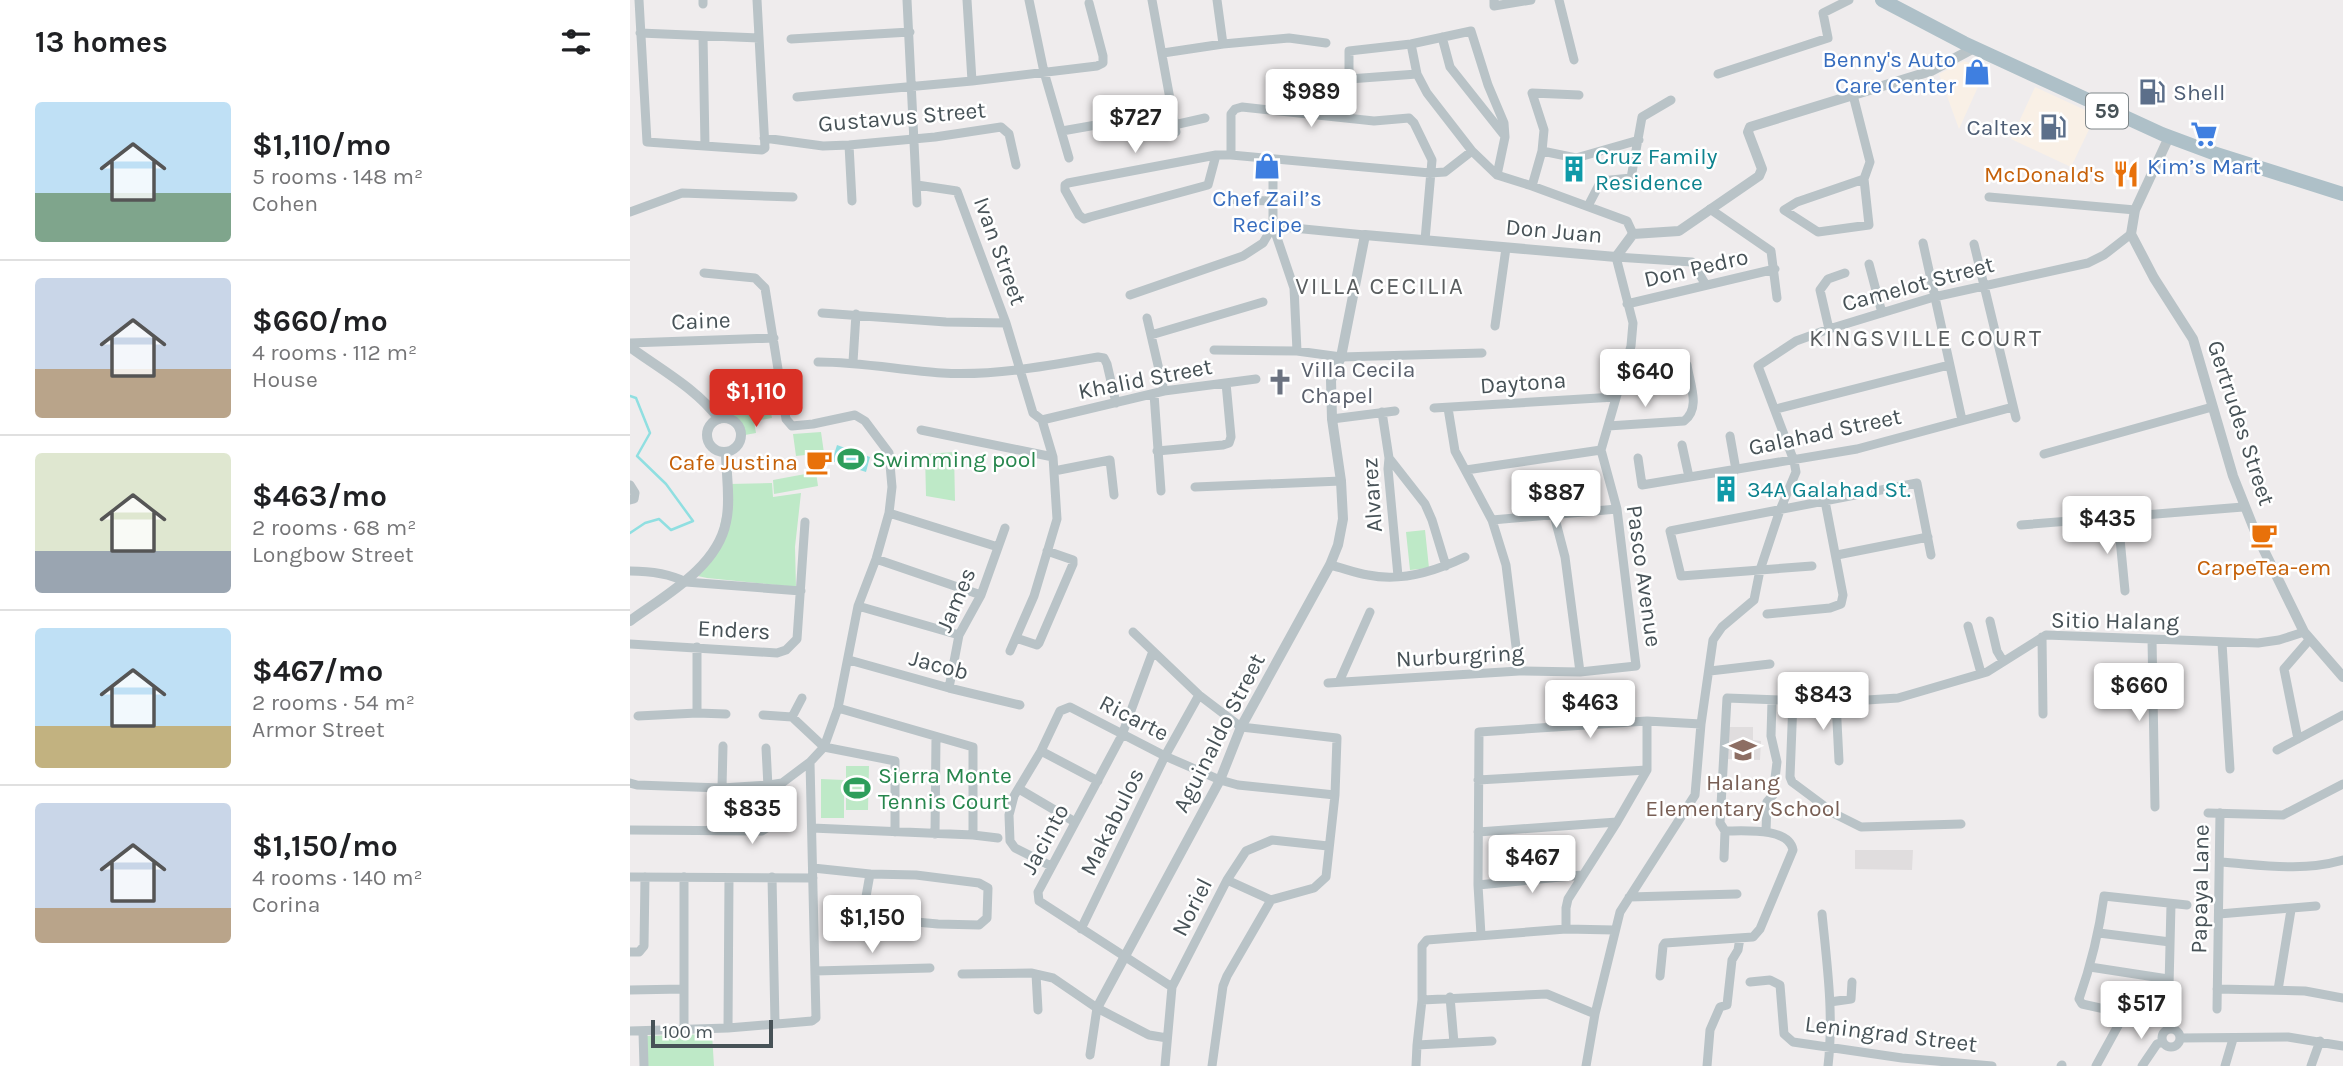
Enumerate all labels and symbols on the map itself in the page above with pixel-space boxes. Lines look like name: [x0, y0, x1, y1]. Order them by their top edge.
place label: Benny's Auto Care Center: [1822, 46, 1957, 99]
shop icon: Benny's Auto Care Center: [1962, 57, 1992, 87]
pin: $989: [1270, 69, 1352, 129]
fuel station icon: Shell: [2137, 77, 2167, 107]
place label: Shell: [2173, 79, 2225, 106]
road number: 59: [2086, 94, 2128, 128]
street label: Gustavus Street: [817, 96, 987, 138]
pin: $727: [1094, 96, 1176, 155]
fuel station icon: Caltex: [2038, 112, 2068, 142]
place label: Caltex: [1967, 114, 2032, 141]
supermarket icon: Kim’s Mart: [2189, 119, 2219, 149]
place label: Cruz Family Residence: [1595, 143, 1718, 196]
shop icon: Chef Zail’s Recipe: [1252, 151, 1282, 181]
place label: Kim’s Mart: [2147, 153, 2261, 180]
building icon: Cruz Family Residence: [1559, 154, 1589, 184]
restaurant icon: McDonald's: [2111, 159, 2141, 189]
place label: McDonald's: [1984, 161, 2105, 188]
place label: Chef Zail’s Recipe: [1212, 185, 1322, 238]
street label: Ivan Street: [968, 193, 1032, 309]
street label: Don Juan: [1505, 213, 1603, 249]
street label: Don Pedro: [1641, 243, 1751, 293]
street label: Camelot Street: [1839, 251, 1997, 317]
district label: VILLA CECILIA: [1295, 272, 1465, 300]
street label: Caine: [671, 306, 731, 336]
district label: KINGSVILLE COURT: [1809, 324, 2043, 352]
street label: Gertrudes Street: [2202, 337, 2281, 509]
pin: $640: [1604, 350, 1686, 409]
street label: Khalid Street: [1076, 353, 1215, 405]
place label: Villa Cecila Chapel: [1301, 356, 1416, 409]
church icon: Villa Cecila Chapel: [1265, 367, 1295, 397]
street label: Daytona: [1479, 367, 1567, 399]
pin: $1,110: [699, 370, 813, 429]
street label: Galahad Street: [1746, 403, 1904, 461]
sports icon: Swimming pool: [836, 444, 866, 474]
place label: Swimming pool: [872, 446, 1037, 473]
cafe icon: Cafe Justina: [804, 447, 834, 477]
place label: Cafe Justina: [669, 449, 798, 476]
street label: Alvarez: [1356, 457, 1388, 533]
pin: $887: [1515, 470, 1597, 530]
building icon: 34A Galahad St.: [1711, 474, 1741, 504]
place label: 34A Galahad St.: [1747, 476, 1911, 503]
pin: $435: [2066, 496, 2148, 556]
street label: Pasco Avenue: [1621, 503, 1667, 649]
cafe icon: CarpeTea-em: [2249, 520, 2279, 550]
place label: CarpeTea-em: [2197, 554, 2331, 581]
street label: James: [930, 564, 982, 636]
street label: Sitio Halang: [2051, 606, 2179, 636]
street label: Enders: [697, 615, 771, 645]
street label: Nurburgring: [1395, 639, 1525, 673]
street label: Jacob: [907, 644, 971, 686]
street label: Aguinaldo Street: [1167, 649, 1271, 817]
pin: $660: [2098, 664, 2180, 723]
pin: $843: [1782, 672, 1864, 732]
pin: $463: [1549, 680, 1631, 740]
street label: Ricarte: [1095, 689, 1173, 747]
school or university icon: Halang Elementary School: [1728, 735, 1758, 765]
place label: Sierra Monte Tennis Court: [878, 762, 1012, 815]
street label: Makabulos: [1074, 764, 1150, 880]
place label: Halang Elementary School: [1645, 769, 1841, 822]
sports icon: Sierra Monte Tennis Court: [842, 773, 872, 803]
pin: $835: [711, 786, 793, 846]
street label: Jacinto: [1015, 799, 1075, 879]
street label: Papaya Lane: [2185, 824, 2215, 954]
pin: $467: [1491, 836, 1573, 895]
street label: Noriel: [1166, 873, 1218, 941]
pin: $1,150: [815, 895, 929, 955]
pin: $517: [2100, 982, 2182, 1041]
street label: Leningrad Street: [1803, 1010, 1979, 1058]
scale bar: [651, 1017, 774, 1049]

